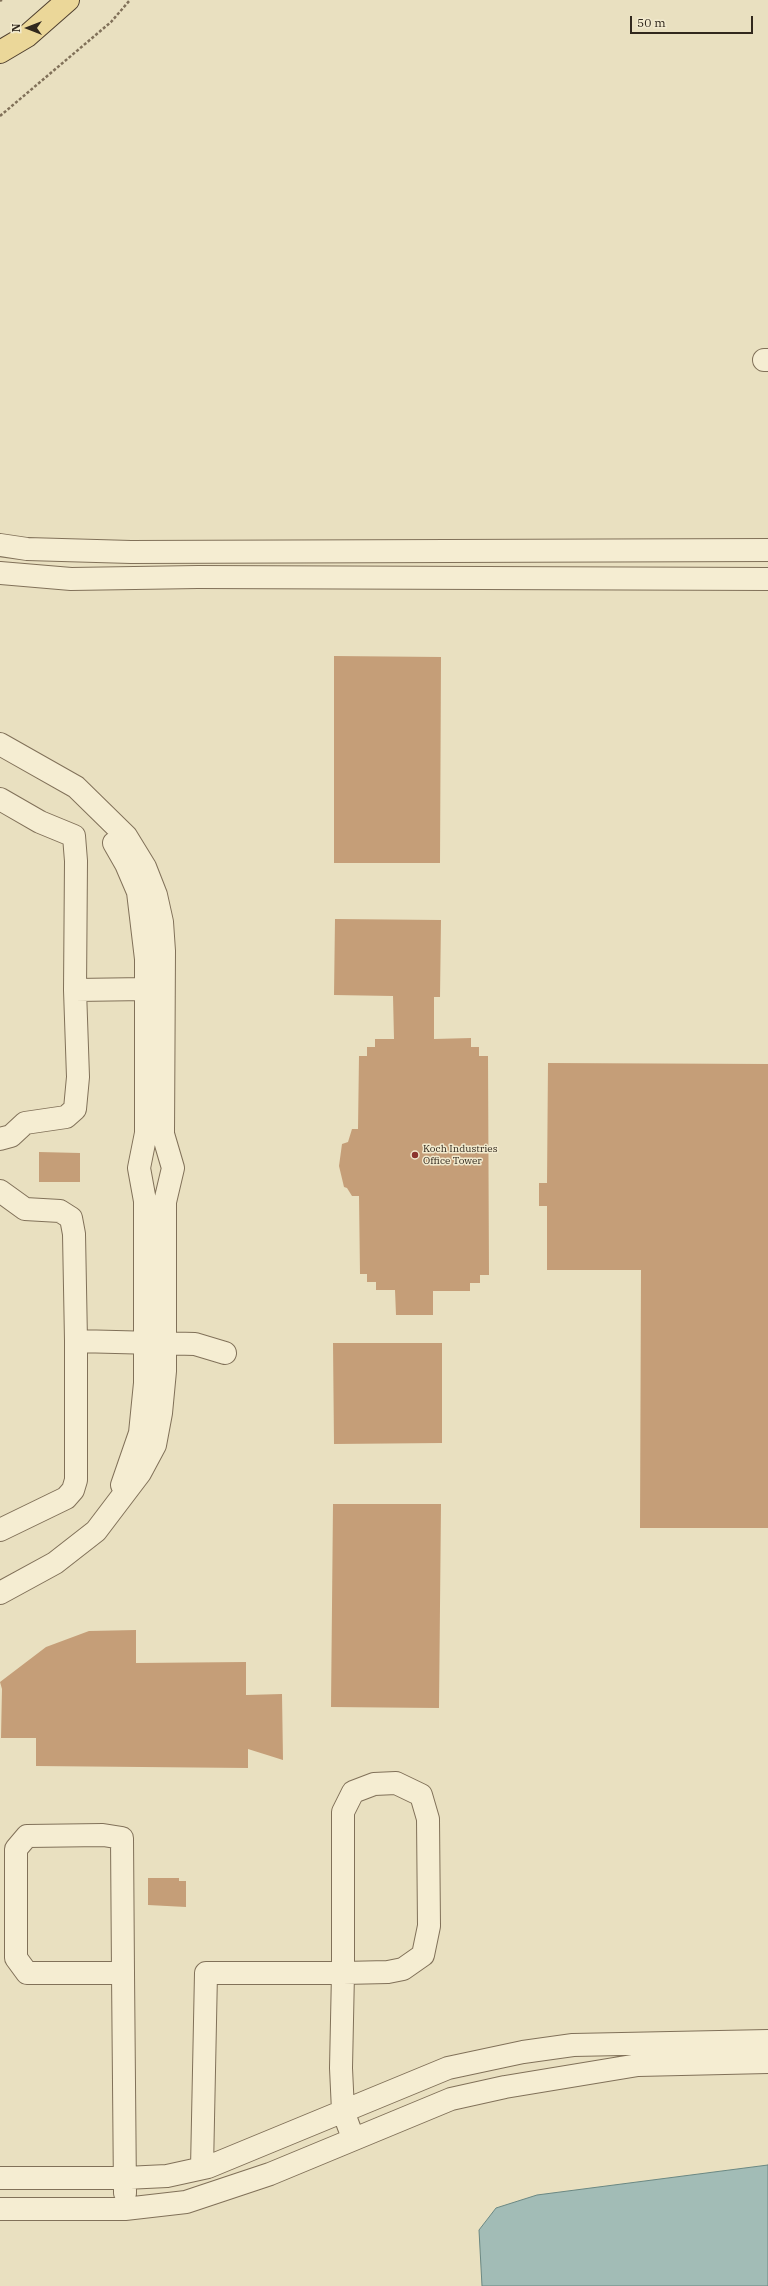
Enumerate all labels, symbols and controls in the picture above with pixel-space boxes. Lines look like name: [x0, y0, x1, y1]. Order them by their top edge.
north arrow: [8, 8, 48, 48]
scale bar: [632, 8, 755, 34]
text: 50 m: [637, 15, 666, 30]
text: N: [9, 24, 23, 32]
place label: Koch Industries Office Tower: [423, 1143, 498, 1166]
marker: Koch Industries Office Tower: [410, 1150, 420, 1160]

